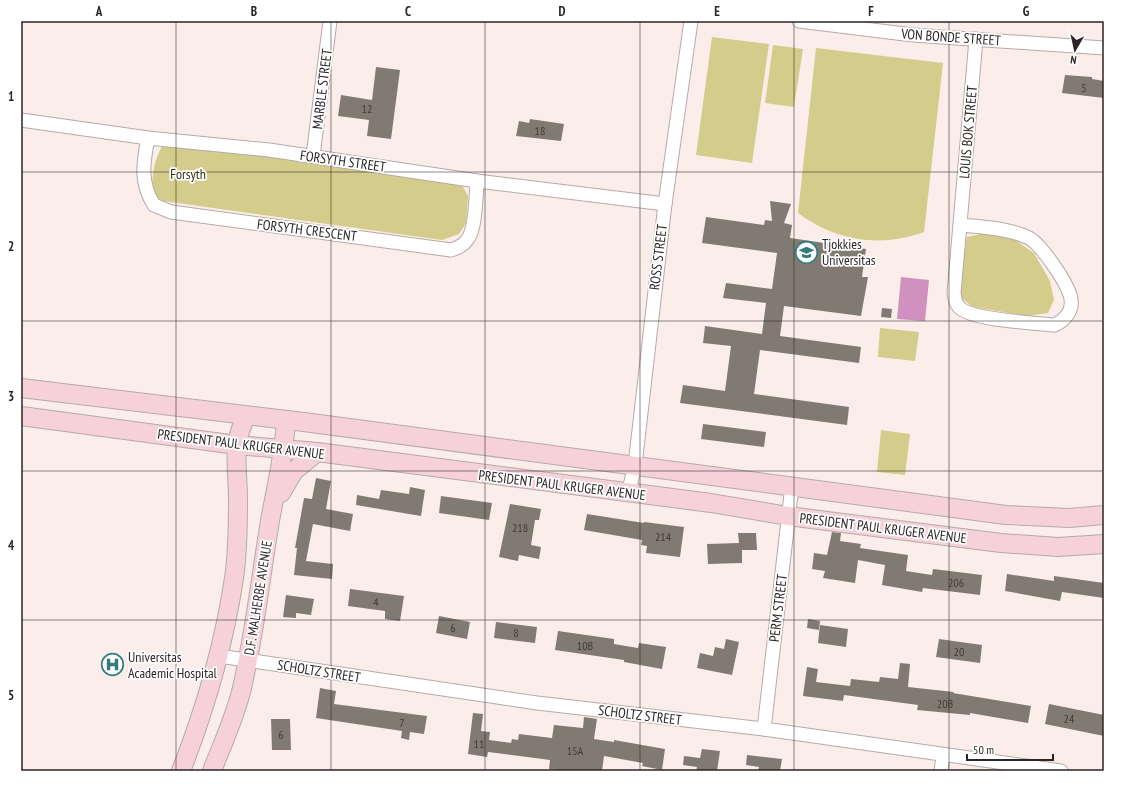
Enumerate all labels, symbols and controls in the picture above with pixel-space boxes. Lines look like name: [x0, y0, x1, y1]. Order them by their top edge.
text: A: [95, 3, 103, 20]
text: B: [251, 3, 257, 20]
text: C: [405, 3, 411, 20]
text: D: [559, 3, 566, 20]
text: E: [714, 3, 720, 20]
text: F: [868, 3, 874, 20]
text: G: [1023, 3, 1030, 20]
street label: VON BONDE STREET: [900, 24, 1002, 50]
north arrow: [1055, 30, 1095, 70]
street label: MARBLE STREET: [308, 47, 336, 130]
text: N: [1069, 52, 1077, 67]
house number: 5: [1081, 80, 1087, 95]
street label: LOUIS BOK STREET: [955, 84, 981, 179]
text: 1: [8, 88, 14, 105]
house number: 12: [362, 101, 372, 116]
house number: 18: [535, 123, 545, 138]
street label: FORSYTH STREET: [299, 146, 388, 176]
park label: Forsyth: [170, 165, 206, 183]
street label: FORSYTH CRESCENT: [256, 215, 359, 245]
street label: ROSS STREET: [645, 222, 671, 291]
place label: Tjokkies Universitas: [822, 235, 876, 269]
text: 2: [8, 238, 14, 255]
school or university icon: Tjokkies Universitas: [794, 239, 820, 265]
text: 3: [8, 388, 14, 405]
street label: PRESIDENT PAUL KRUGER AVENUE: [156, 425, 326, 463]
street label: PRESIDENT PAUL KRUGER AVENUE: [477, 466, 647, 504]
street label: PRESIDENT PAUL KRUGER AVENUE: [798, 509, 968, 547]
house number: 218: [512, 520, 528, 535]
house number: 214: [655, 529, 672, 544]
text: 4: [8, 537, 15, 554]
street label: D.F. MALHERBE AVENUE: [240, 539, 276, 657]
street label: PERM STREET: [765, 572, 791, 643]
house number: 206: [948, 575, 964, 590]
house number: 4: [373, 594, 379, 609]
house number: 6: [450, 620, 456, 635]
house number: 8: [513, 625, 519, 640]
house number: 10B: [577, 638, 594, 653]
house number: 20: [954, 644, 964, 659]
place label: Universitas Academic Hospital: [128, 648, 218, 682]
hospital icon: Universitas Academic Hospital: [99, 652, 125, 678]
street label: SCHOLTZ STREET: [276, 656, 363, 687]
text: 5: [8, 687, 14, 704]
house number: 20B: [937, 696, 954, 711]
street label: SCHOLTZ STREET: [597, 701, 683, 729]
house number: 24: [1064, 711, 1075, 726]
house number: 7: [399, 715, 405, 730]
house number: 6: [278, 727, 284, 742]
house number: 11: [474, 736, 484, 751]
scale bar: [967, 736, 1053, 762]
text: 50 m: [973, 742, 994, 757]
house number: 15A: [567, 743, 584, 758]

